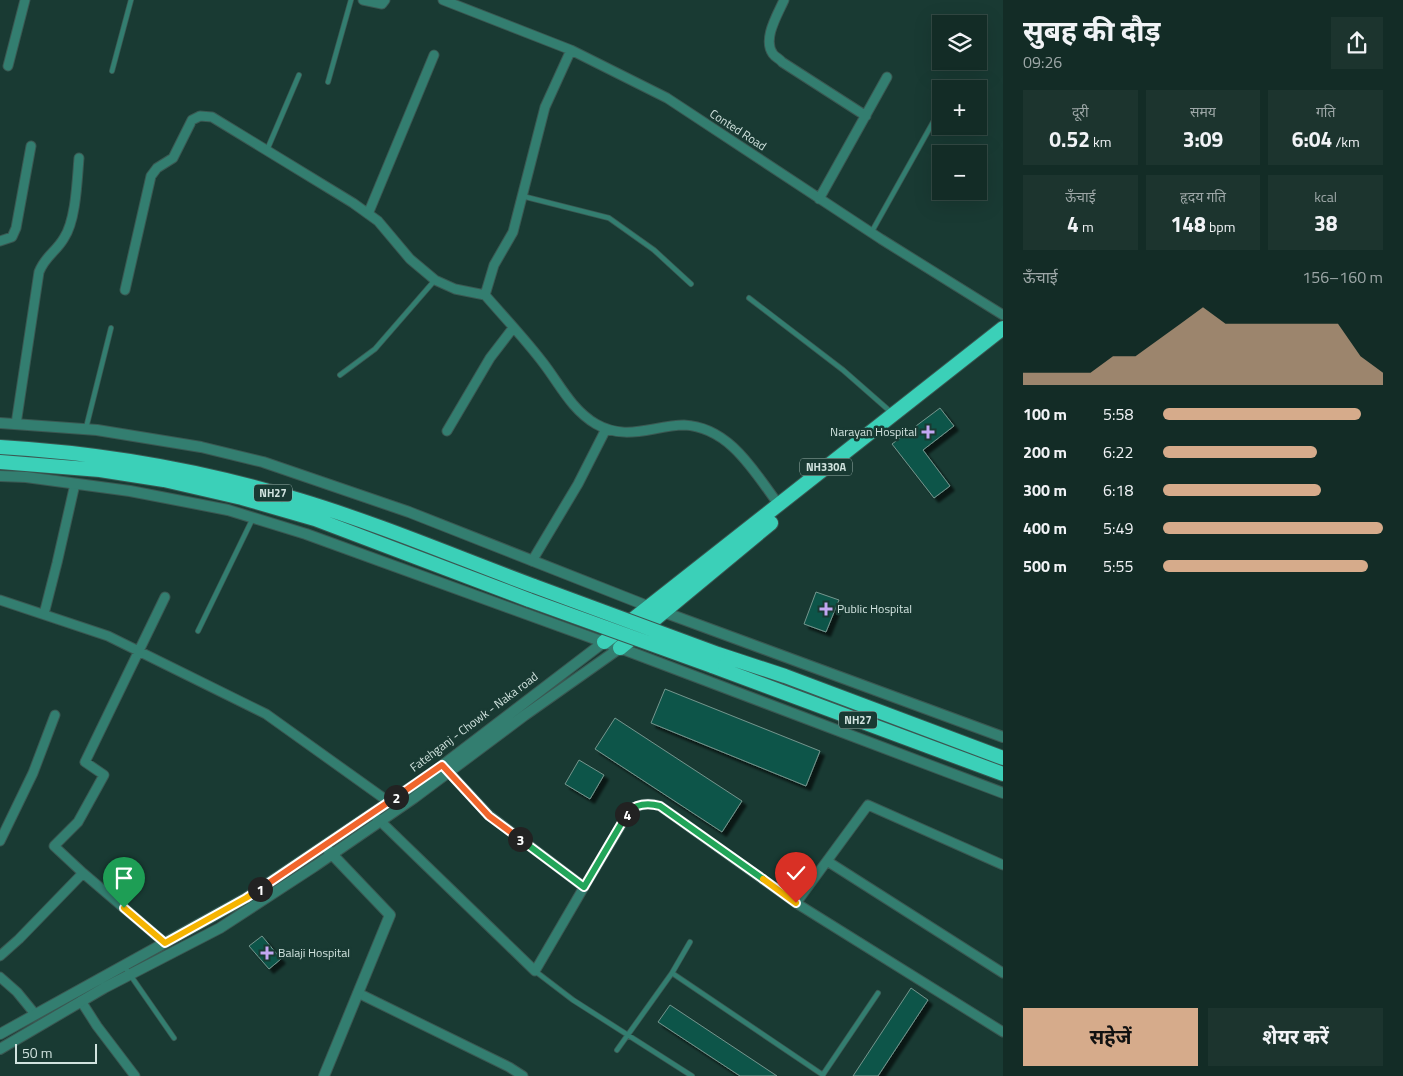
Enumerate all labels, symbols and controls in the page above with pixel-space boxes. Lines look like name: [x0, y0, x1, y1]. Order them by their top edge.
text: सुबह की दौड़: [1023, 9, 1161, 52]
map controls: [932, 15, 987, 200]
button: layers: [932, 15, 987, 70]
button: share: [1331, 17, 1383, 69]
text: 09:26: [1023, 50, 1062, 74]
button: +: [932, 80, 987, 135]
text: दूरी: [1072, 101, 1089, 122]
text: समय: [1190, 101, 1216, 122]
text: गति: [1316, 101, 1335, 122]
street label: Conted Road: [706, 104, 770, 155]
text: 0.52: [1049, 123, 1090, 155]
text: 3:09: [1183, 123, 1223, 155]
text: 6:04: [1292, 123, 1332, 155]
text: km: [1090, 131, 1111, 152]
text: /km: [1332, 131, 1360, 152]
button: −: [932, 145, 987, 200]
text: ऊँचाई: [1065, 186, 1096, 207]
text: हृदय गति: [1180, 186, 1226, 207]
text: kcal: [1314, 186, 1337, 207]
text: 38: [1314, 207, 1337, 239]
text: 4: [1067, 208, 1079, 240]
text: 148: [1171, 208, 1206, 240]
text: m: [1079, 216, 1094, 237]
text: bpm: [1206, 216, 1235, 237]
text: ऊँचाई: [1023, 265, 1058, 289]
text: 156–160 m: [1302, 265, 1383, 289]
text: 100 m: [1023, 402, 1067, 426]
text: 5:58: [1103, 402, 1133, 426]
place label: Narayan Hospital: [830, 422, 917, 441]
marker: Narayan Hospital: [921, 425, 935, 439]
text: 200 m: [1023, 440, 1067, 464]
text: 6:22: [1103, 440, 1133, 464]
road number: NH330A: [800, 458, 852, 476]
text: 300 m: [1023, 478, 1067, 502]
text: 6:18: [1103, 478, 1133, 502]
road number: NH27: [254, 484, 292, 502]
text: 400 m: [1023, 516, 1067, 540]
text: 5:49: [1103, 516, 1133, 540]
text: 500 m: [1023, 554, 1067, 578]
text: 5:55: [1103, 554, 1133, 578]
place label: Public Hospital: [837, 599, 912, 618]
marker: Public Hospital: [819, 602, 833, 616]
street label: Fatehganj - Chowk - Naka road: [406, 667, 542, 776]
road number: NH27: [839, 712, 877, 728]
pin: 2: [384, 784, 408, 810]
text: 2: [393, 787, 400, 808]
pin: 4: [614, 802, 640, 826]
text: 4: [624, 804, 631, 825]
pin: 3: [508, 826, 532, 852]
text: 3: [517, 829, 524, 850]
pin: [775, 852, 817, 903]
pin: [103, 857, 145, 908]
icon: check: [782, 859, 810, 887]
icon: arrive: [110, 864, 138, 892]
pin: 1: [248, 876, 272, 902]
text: 1: [257, 879, 264, 900]
place label: Balaji Hospital: [278, 943, 350, 962]
marker: Balaji Hospital: [260, 946, 274, 960]
button: सहेजें: [1023, 1008, 1198, 1066]
button: शेयर करें: [1208, 1008, 1383, 1066]
scale bar: [15, 1041, 98, 1064]
text: 50 m: [22, 1042, 52, 1063]

